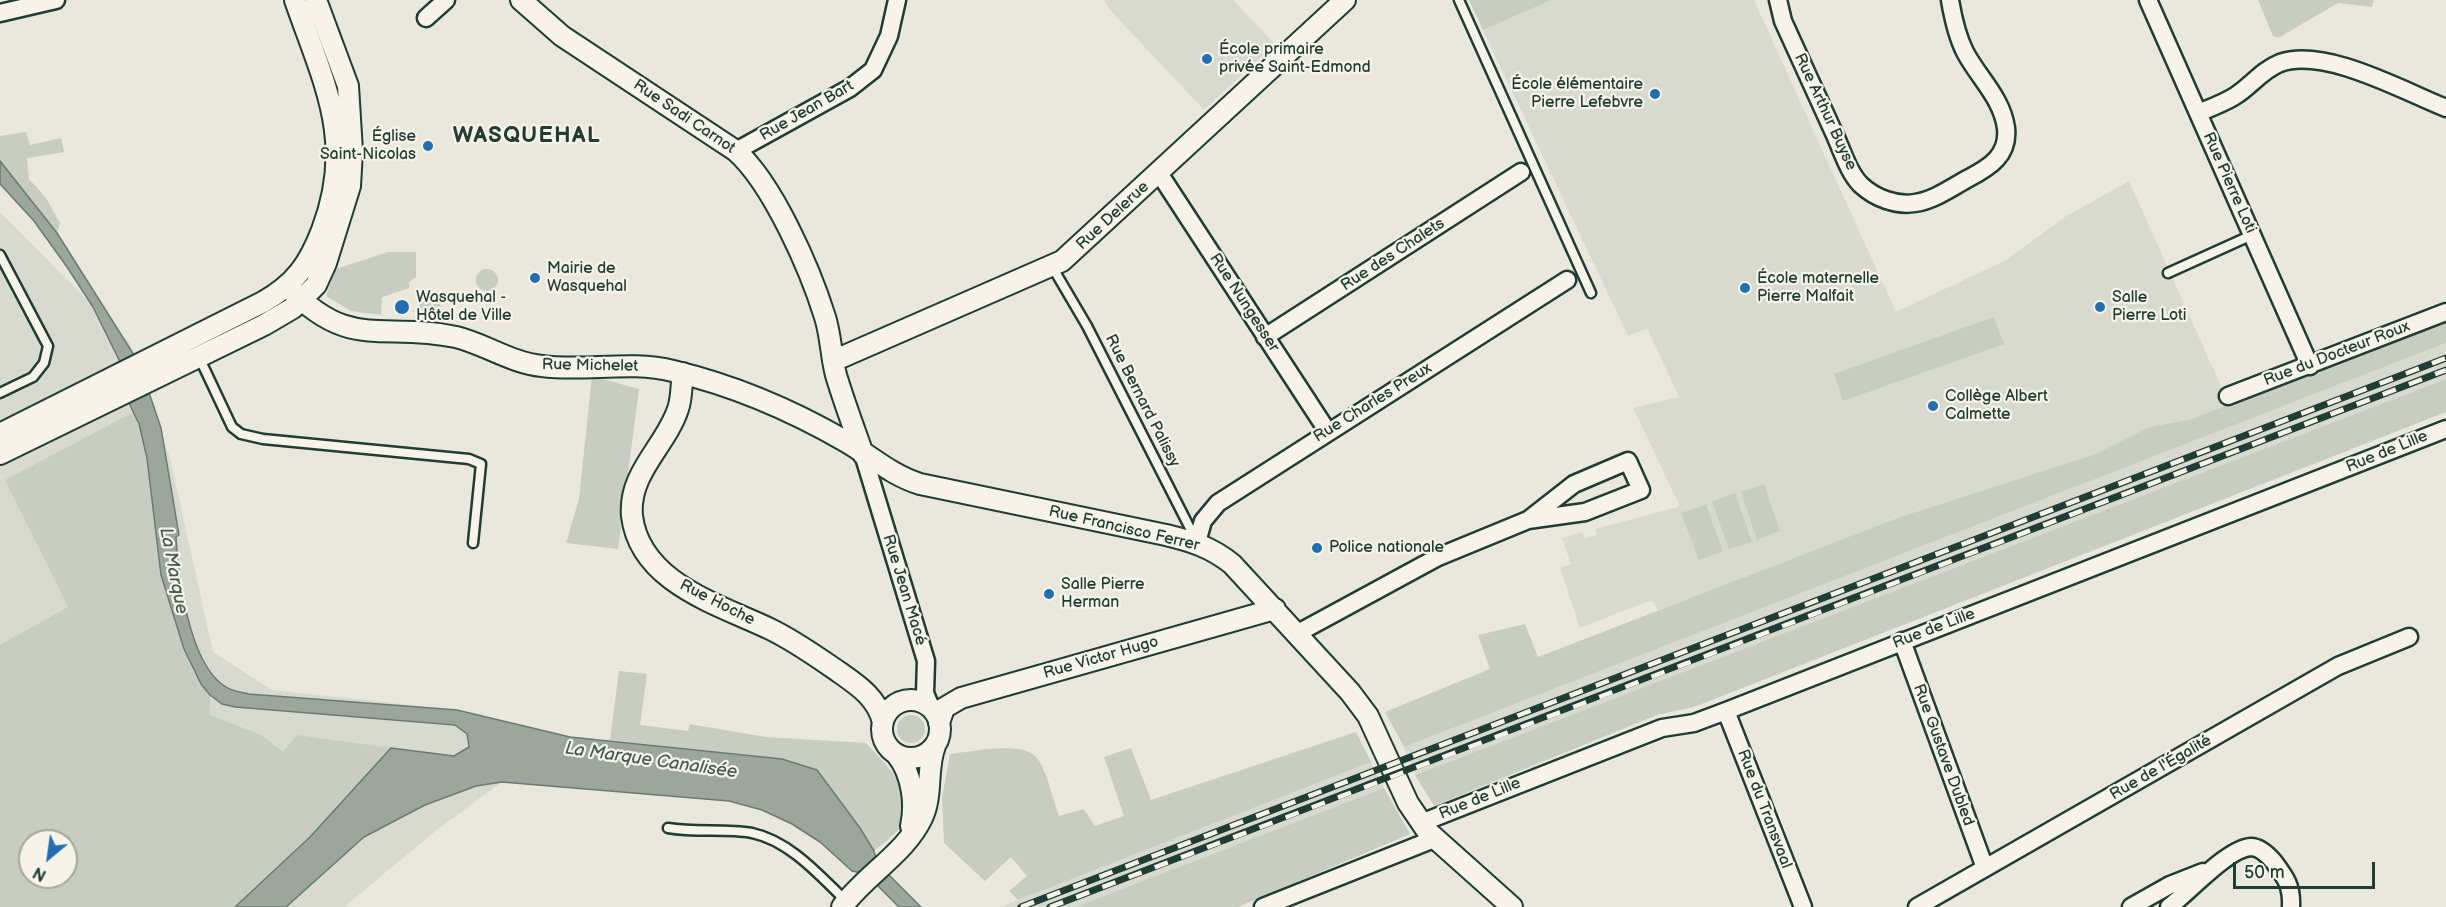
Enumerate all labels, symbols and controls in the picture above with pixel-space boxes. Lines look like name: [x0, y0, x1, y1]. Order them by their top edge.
place label: École primaire privée Saint-Edmond: [1219, 40, 1371, 78]
street label: Rue Arthur Buyse: [1789, 50, 1861, 174]
marker: École primaire privée Saint-Edmond: [1200, 52, 1214, 66]
place label: École élémentaire Pierre Lefebvre: [1511, 75, 1643, 113]
street label: Rue Sadi Carnot: [629, 76, 739, 158]
street label: Rue Jean Bart: [757, 76, 857, 146]
marker: École élémentaire Pierre Lefebvre: [1648, 87, 1662, 101]
district label: WASQUEHAL: [453, 123, 601, 149]
place label: Église Saint-Nicolas: [320, 127, 416, 165]
street label: Rue Pierre Loti: [2198, 129, 2260, 237]
marker: Église Saint-Nicolas: [421, 139, 435, 153]
street label: Rue Delerue: [1073, 178, 1153, 254]
street label: Rue des Chalets: [1337, 214, 1449, 296]
street label: Rue Nungesser: [1205, 250, 1283, 356]
place label: Mairie de Wasquehal: [547, 259, 627, 297]
place label: École maternelle Pierre Malfait: [1757, 269, 1879, 307]
marker: Mairie de Wasquehal: [528, 271, 542, 285]
marker: École maternelle Pierre Malfait: [1738, 281, 1752, 295]
place label: Wasquehal - Hôtel de Ville: [416, 288, 511, 326]
place label: Salle Pierre Loti: [2112, 288, 2187, 326]
marker: Wasquehal - Hôtel de Ville: [393, 298, 411, 316]
marker: Salle Pierre Loti: [2093, 300, 2107, 314]
street label: Rue du Docteur Roux: [2261, 317, 2413, 391]
street label: Rue Bernard Palissy: [1100, 331, 1184, 471]
street label: Rue Michelet: [542, 356, 638, 376]
street label: Rue Charles Preux: [1310, 359, 1436, 447]
place label: Collège Albert Calmette: [1945, 387, 2048, 425]
marker: Collège Albert Calmette: [1926, 399, 1940, 413]
street label: Rue de Lille: [2343, 427, 2431, 477]
street label: Rue Francisco Ferrer: [1047, 502, 1201, 556]
water label: La Marque: [154, 526, 192, 616]
street label: Rue Jean Macé: [878, 532, 930, 648]
place label: Police nationale: [1329, 538, 1444, 558]
marker: Police nationale: [1310, 541, 1324, 555]
place label: Salle Pierre Herman: [1061, 575, 1145, 613]
street label: Rue Hoche: [676, 576, 758, 630]
marker: Salle Pierre Herman: [1042, 587, 1056, 601]
street label: Rue de Lille: [1890, 605, 1978, 653]
street label: Rue Victor Hugo: [1041, 632, 1161, 684]
street label: Rue Gustave Dubled: [1908, 682, 1978, 828]
street label: Rue de l'Égalité: [2107, 731, 2215, 805]
water label: La Marque Canalisée: [564, 738, 738, 784]
street label: Rue du Transvaal: [1732, 747, 1796, 871]
street label: Rue de Lille: [1436, 774, 1524, 824]
north arrow: [18, 829, 78, 889]
scale bar: [2236, 850, 2378, 888]
text: N: [30, 862, 50, 885]
text: 50 m: [2244, 862, 2285, 883]

